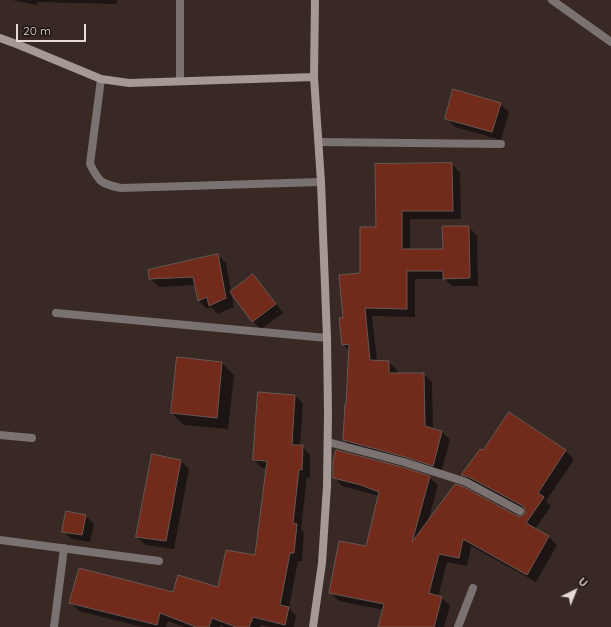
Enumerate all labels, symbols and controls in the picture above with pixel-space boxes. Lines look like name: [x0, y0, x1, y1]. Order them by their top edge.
scale bar: [18, 16, 88, 42]
text: 20 m: [23, 23, 51, 38]
north arrow: [555, 571, 595, 611]
text: U: [576, 574, 591, 590]

